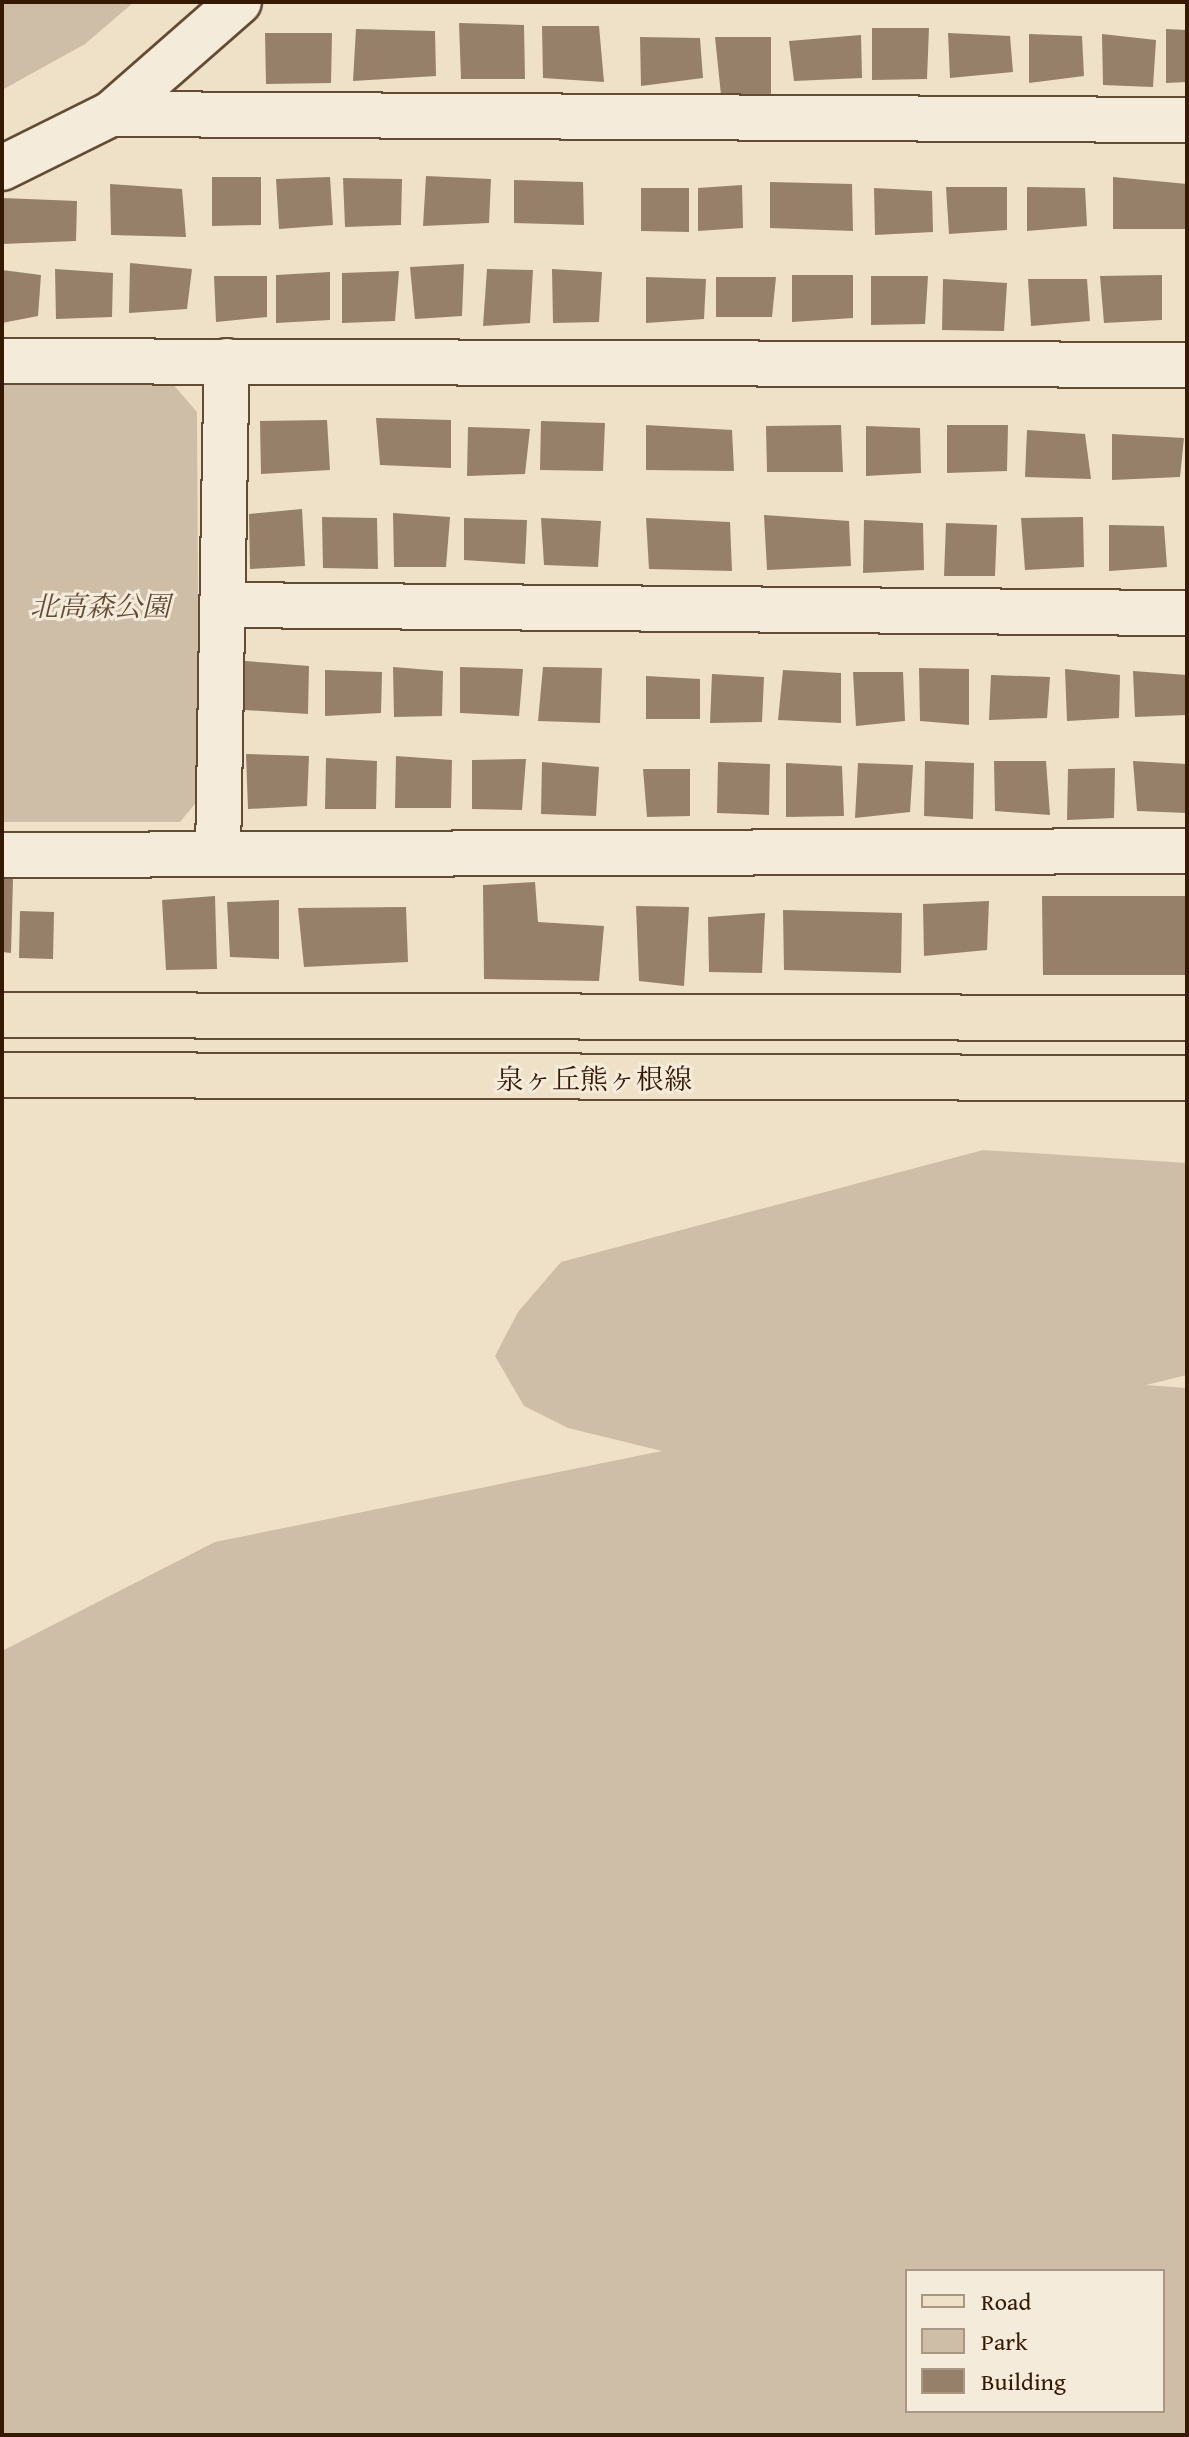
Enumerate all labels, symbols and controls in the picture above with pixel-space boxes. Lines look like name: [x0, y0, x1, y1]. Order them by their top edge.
park label: 北高森公園: [30, 589, 170, 623]
street label: 泉ヶ丘熊ヶ根線: [496, 1062, 692, 1096]
legend: [905, 2269, 1165, 2413]
text: Road: [981, 2284, 1031, 2319]
text: Park: [981, 2324, 1027, 2359]
text: Building: [981, 2364, 1066, 2399]

